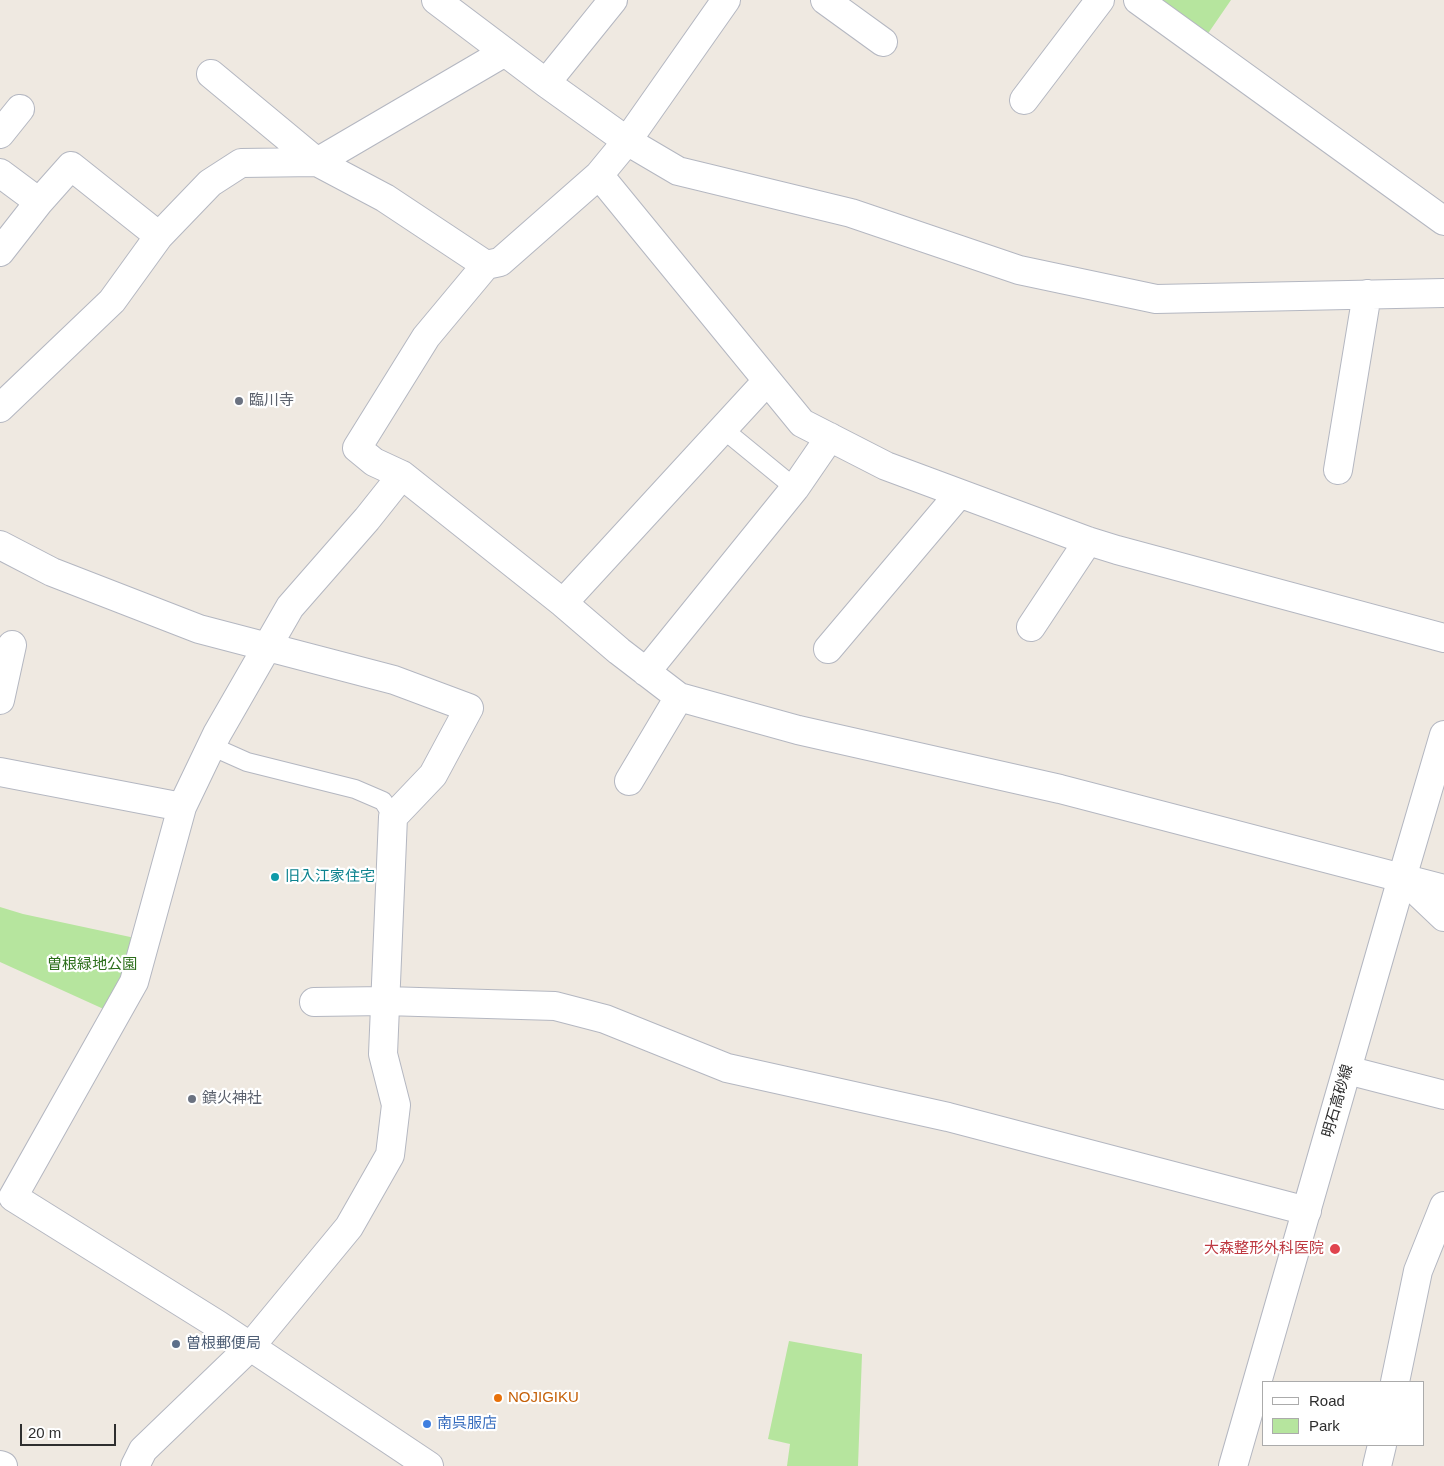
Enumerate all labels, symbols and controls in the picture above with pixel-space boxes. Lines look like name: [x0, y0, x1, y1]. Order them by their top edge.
place label: 臨川寺: [249, 392, 294, 410]
marker: 臨川寺: [233, 395, 245, 407]
place label: 旧入江家住宅: [285, 868, 375, 886]
marker: 旧入江家住宅: [269, 871, 281, 883]
park label: 曽根緑地公園: [47, 956, 137, 974]
street label: 明石高砂線: [1319, 1062, 1357, 1140]
place label: 鎮火神社: [202, 1090, 262, 1108]
marker: 鎮火神社: [186, 1093, 198, 1105]
place label: 大森整形外科医院: [1204, 1240, 1324, 1258]
marker: 大森整形外科医院: [1328, 1242, 1342, 1256]
place label: 曽根郵便局: [186, 1335, 261, 1353]
marker: 曽根郵便局: [170, 1338, 182, 1350]
legend: [1262, 1381, 1424, 1446]
place label: NOJIGIKU: [508, 1389, 579, 1407]
marker: NOJIGIKU: [492, 1392, 504, 1404]
text: Road: [1309, 1392, 1345, 1409]
scale bar: [22, 1414, 119, 1446]
place label: 南呉服店: [437, 1415, 497, 1433]
text: Park: [1309, 1417, 1340, 1434]
marker: 南呉服店: [421, 1418, 433, 1430]
text: 20 m: [28, 1424, 61, 1441]

